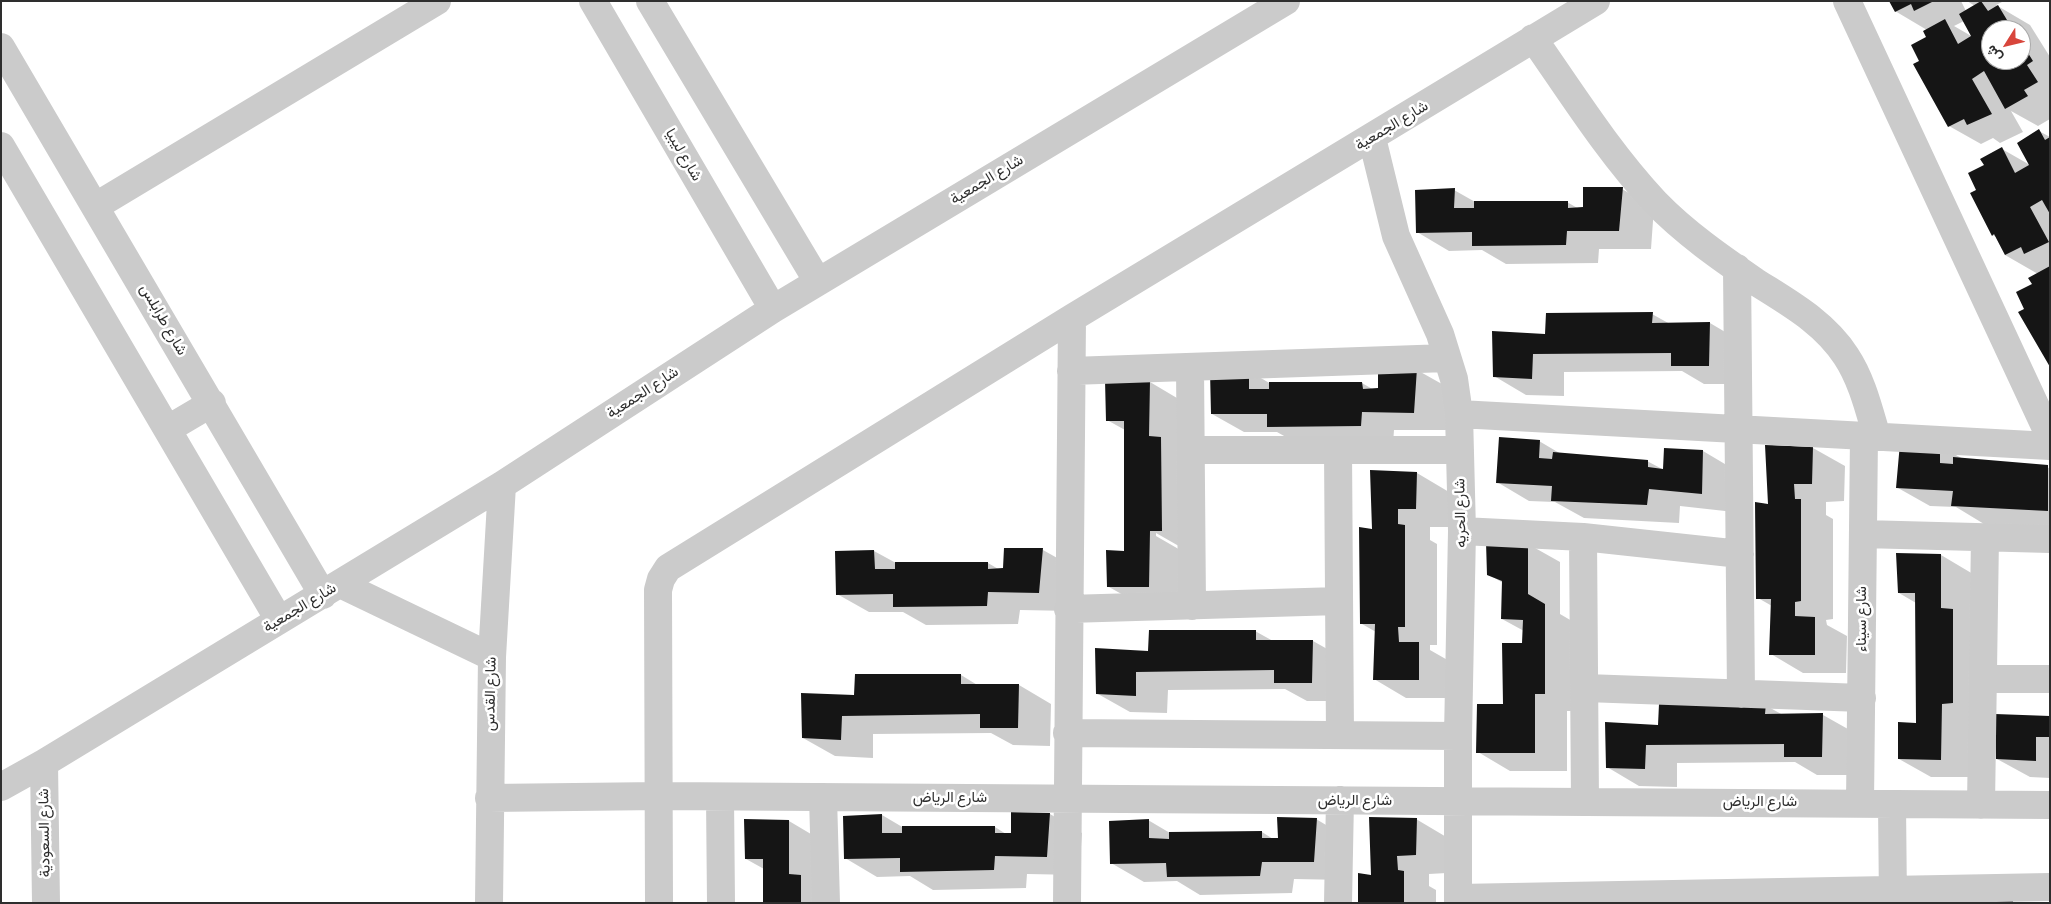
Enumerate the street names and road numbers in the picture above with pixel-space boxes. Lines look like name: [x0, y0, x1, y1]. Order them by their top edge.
street label: شارع الجمعية: [1352, 97, 1432, 155]
street label: شارع ليبيا: [661, 125, 705, 185]
street label: شارع الجمعية: [947, 151, 1027, 209]
street label: شارع طرابلس: [135, 281, 191, 359]
street label: شارع الجمعية: [604, 363, 682, 423]
street label: شارع الحريه: [1451, 478, 1471, 548]
street label: شارع الجمعية: [260, 579, 340, 637]
street label: شارع سيناء: [1853, 586, 1871, 652]
street label: شارع القدس: [481, 657, 501, 731]
street label: شارع السعودية: [35, 788, 55, 878]
street label: شارع الرياض: [913, 789, 987, 807]
street label: شارع الرياض: [1318, 792, 1392, 810]
street label: شارع الرياض: [1723, 793, 1797, 811]

